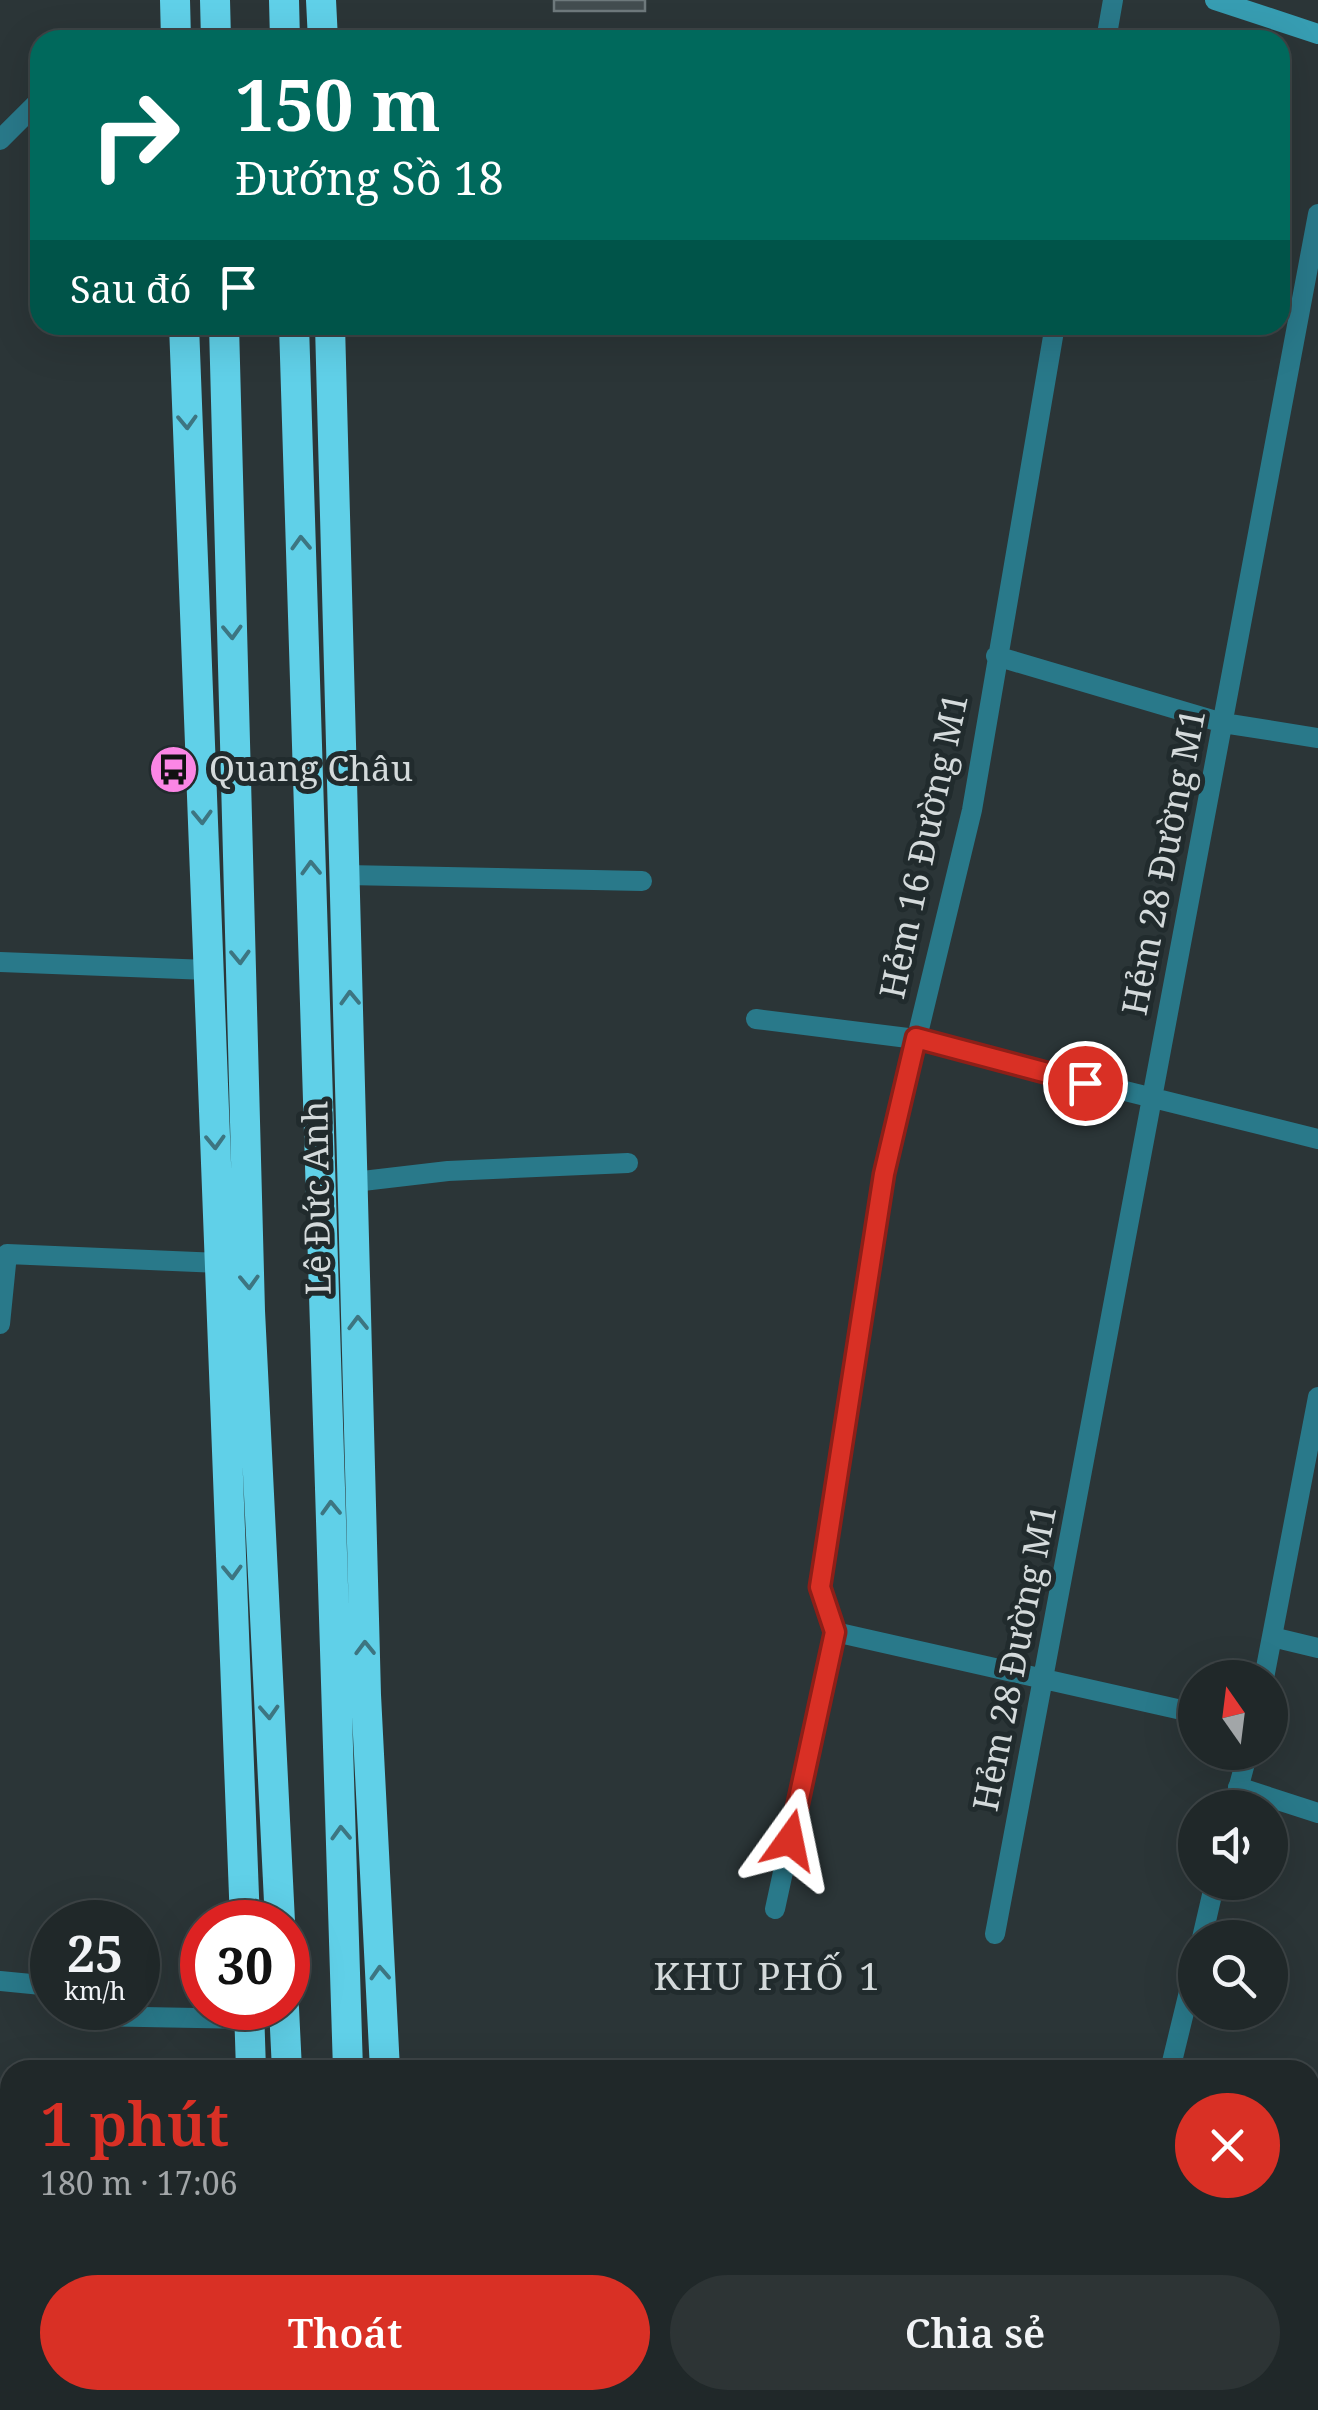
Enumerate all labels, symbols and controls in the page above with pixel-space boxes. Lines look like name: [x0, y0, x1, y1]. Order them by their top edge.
text: 150 m: [235, 56, 441, 152]
icon: right: [70, 70, 200, 200]
text: Đướng Sồ 18: [235, 147, 504, 208]
icon: arrive: [211, 260, 266, 315]
text: Sau đó: [70, 262, 191, 314]
one-way arrow: [176, 415, 197, 431]
one-way arrow: [290, 535, 311, 551]
one-way arrow: [221, 625, 242, 641]
street label: Hẻm 16 Đường M1: [867, 689, 978, 1003]
street label: Hẻm 28 Đường M1: [1110, 705, 1215, 1019]
bus stop icon: Quang Châu: [148, 743, 200, 795]
place label: Quang Châu: [209, 744, 413, 791]
one-way arrow: [191, 810, 212, 826]
one-way arrow: [300, 860, 321, 876]
one-way arrow: [230, 950, 251, 966]
one-way arrow: [339, 990, 360, 1006]
pin: [1043, 1041, 1128, 1126]
icon: arrive: [1058, 1056, 1113, 1111]
street label: Lê Đức Anh: [290, 1100, 341, 1296]
one-way arrow: [204, 1134, 225, 1150]
one-way arrow: [238, 1275, 259, 1291]
one-way arrow: [347, 1315, 368, 1331]
one-way arrow: [320, 1499, 341, 1515]
street label: Hẻm 28 Đường M1: [961, 1501, 1066, 1815]
one-way arrow: [221, 1564, 242, 1580]
one-way arrow: [354, 1639, 376, 1654]
north arrow: [1178, 1660, 1288, 1770]
map controls: [1178, 1660, 1288, 2030]
one-way arrow: [259, 1704, 280, 1720]
position arrow: [738, 1788, 842, 1892]
button: sound: [1178, 1790, 1288, 1900]
one-way arrow: [331, 1824, 352, 1840]
speed limit sign: 30: [180, 1900, 310, 2030]
text: 25: [67, 1919, 123, 1987]
button: search: [1178, 1920, 1288, 2030]
district label: KHU PHỐ 1: [654, 1949, 882, 2001]
one-way arrow: [370, 1964, 391, 1980]
text: km/h: [64, 1973, 126, 2007]
text: 1 phút: [40, 2082, 229, 2164]
button: close: [1175, 2093, 1280, 2198]
text: 180 m · 17:06: [40, 2161, 238, 2204]
button: Thoát: [40, 2275, 650, 2390]
button: Chia sẻ: [670, 2275, 1280, 2390]

